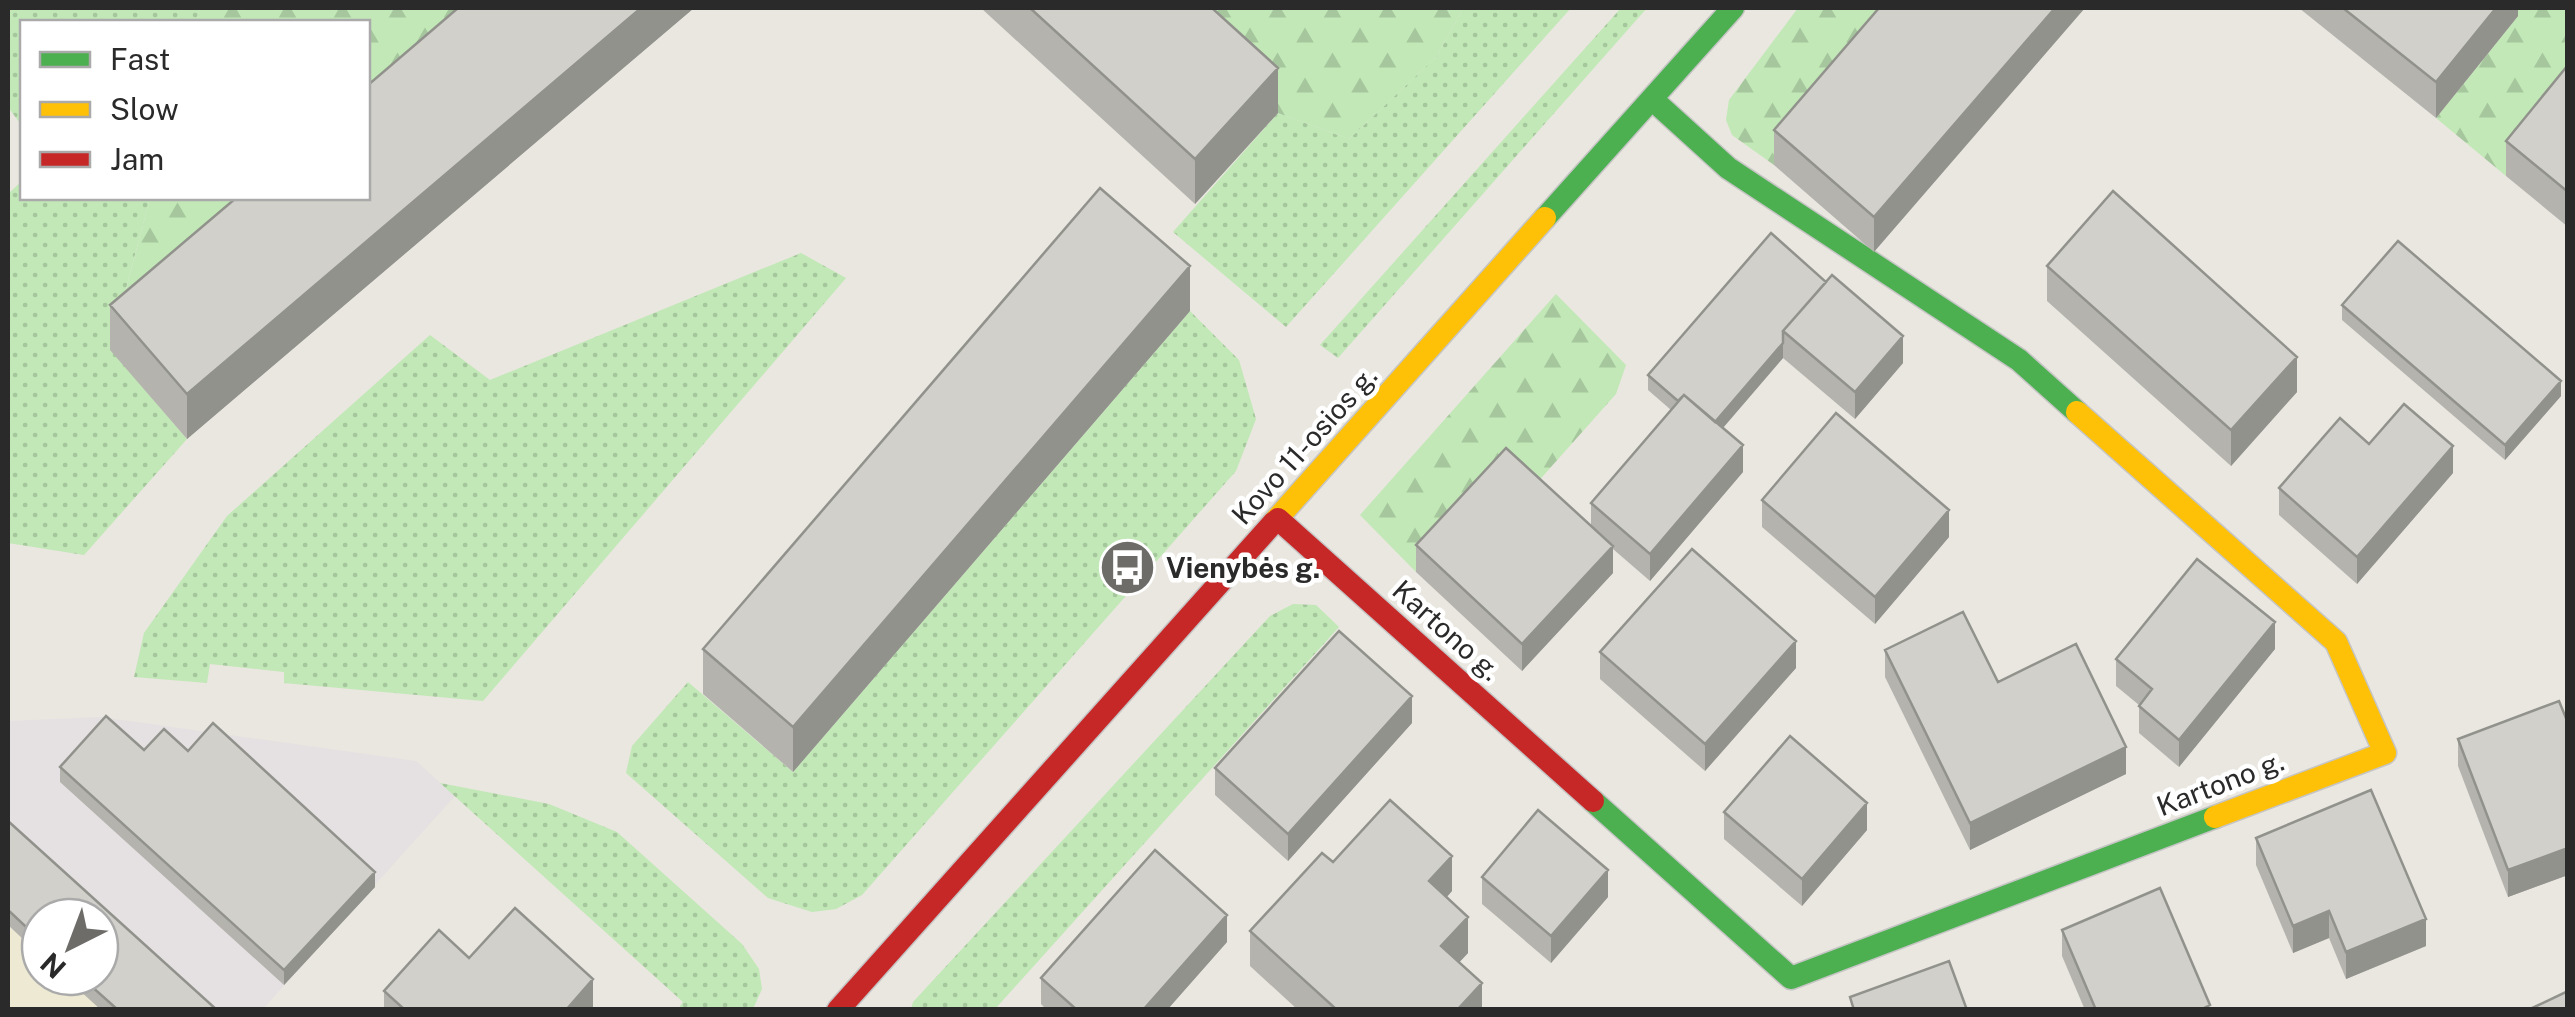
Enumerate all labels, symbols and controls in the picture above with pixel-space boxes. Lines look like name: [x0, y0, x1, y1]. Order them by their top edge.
legend: [20, 20, 370, 200]
text: Fast: [110, 41, 170, 77]
text: Slow: [110, 91, 179, 127]
text: Jam: [110, 141, 164, 177]
street label: Kovo 11-osios g.: [1225, 359, 1383, 531]
bus stop icon: Vienybės g.: [1097, 537, 1157, 597]
place label: Vienybės g.: [1166, 551, 1320, 584]
street label: Kartono g.: [1386, 573, 1508, 687]
street label: Kartono g.: [2152, 744, 2288, 822]
north arrow: [20, 897, 120, 997]
text: N: [34, 946, 72, 986]

